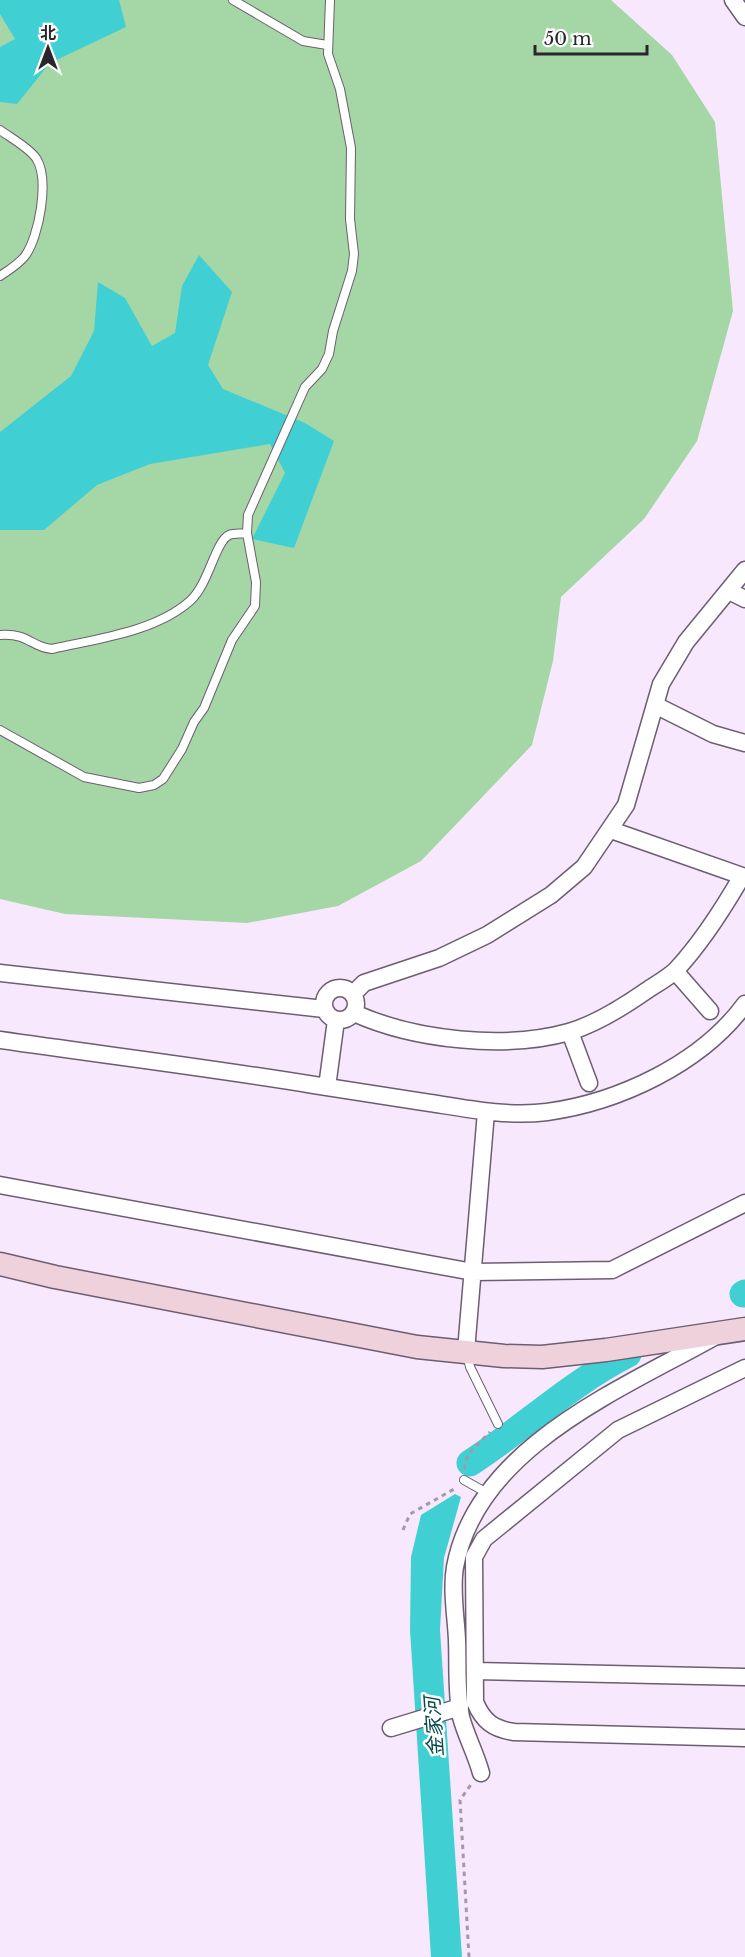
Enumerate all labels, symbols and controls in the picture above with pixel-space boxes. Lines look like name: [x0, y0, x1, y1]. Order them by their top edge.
north arrow: [18, 18, 78, 78]
scale bar: [535, 18, 648, 56]
text: 北: [40, 23, 56, 43]
text: 50 m: [544, 28, 592, 50]
water label: 金家河: [420, 1692, 448, 1758]

